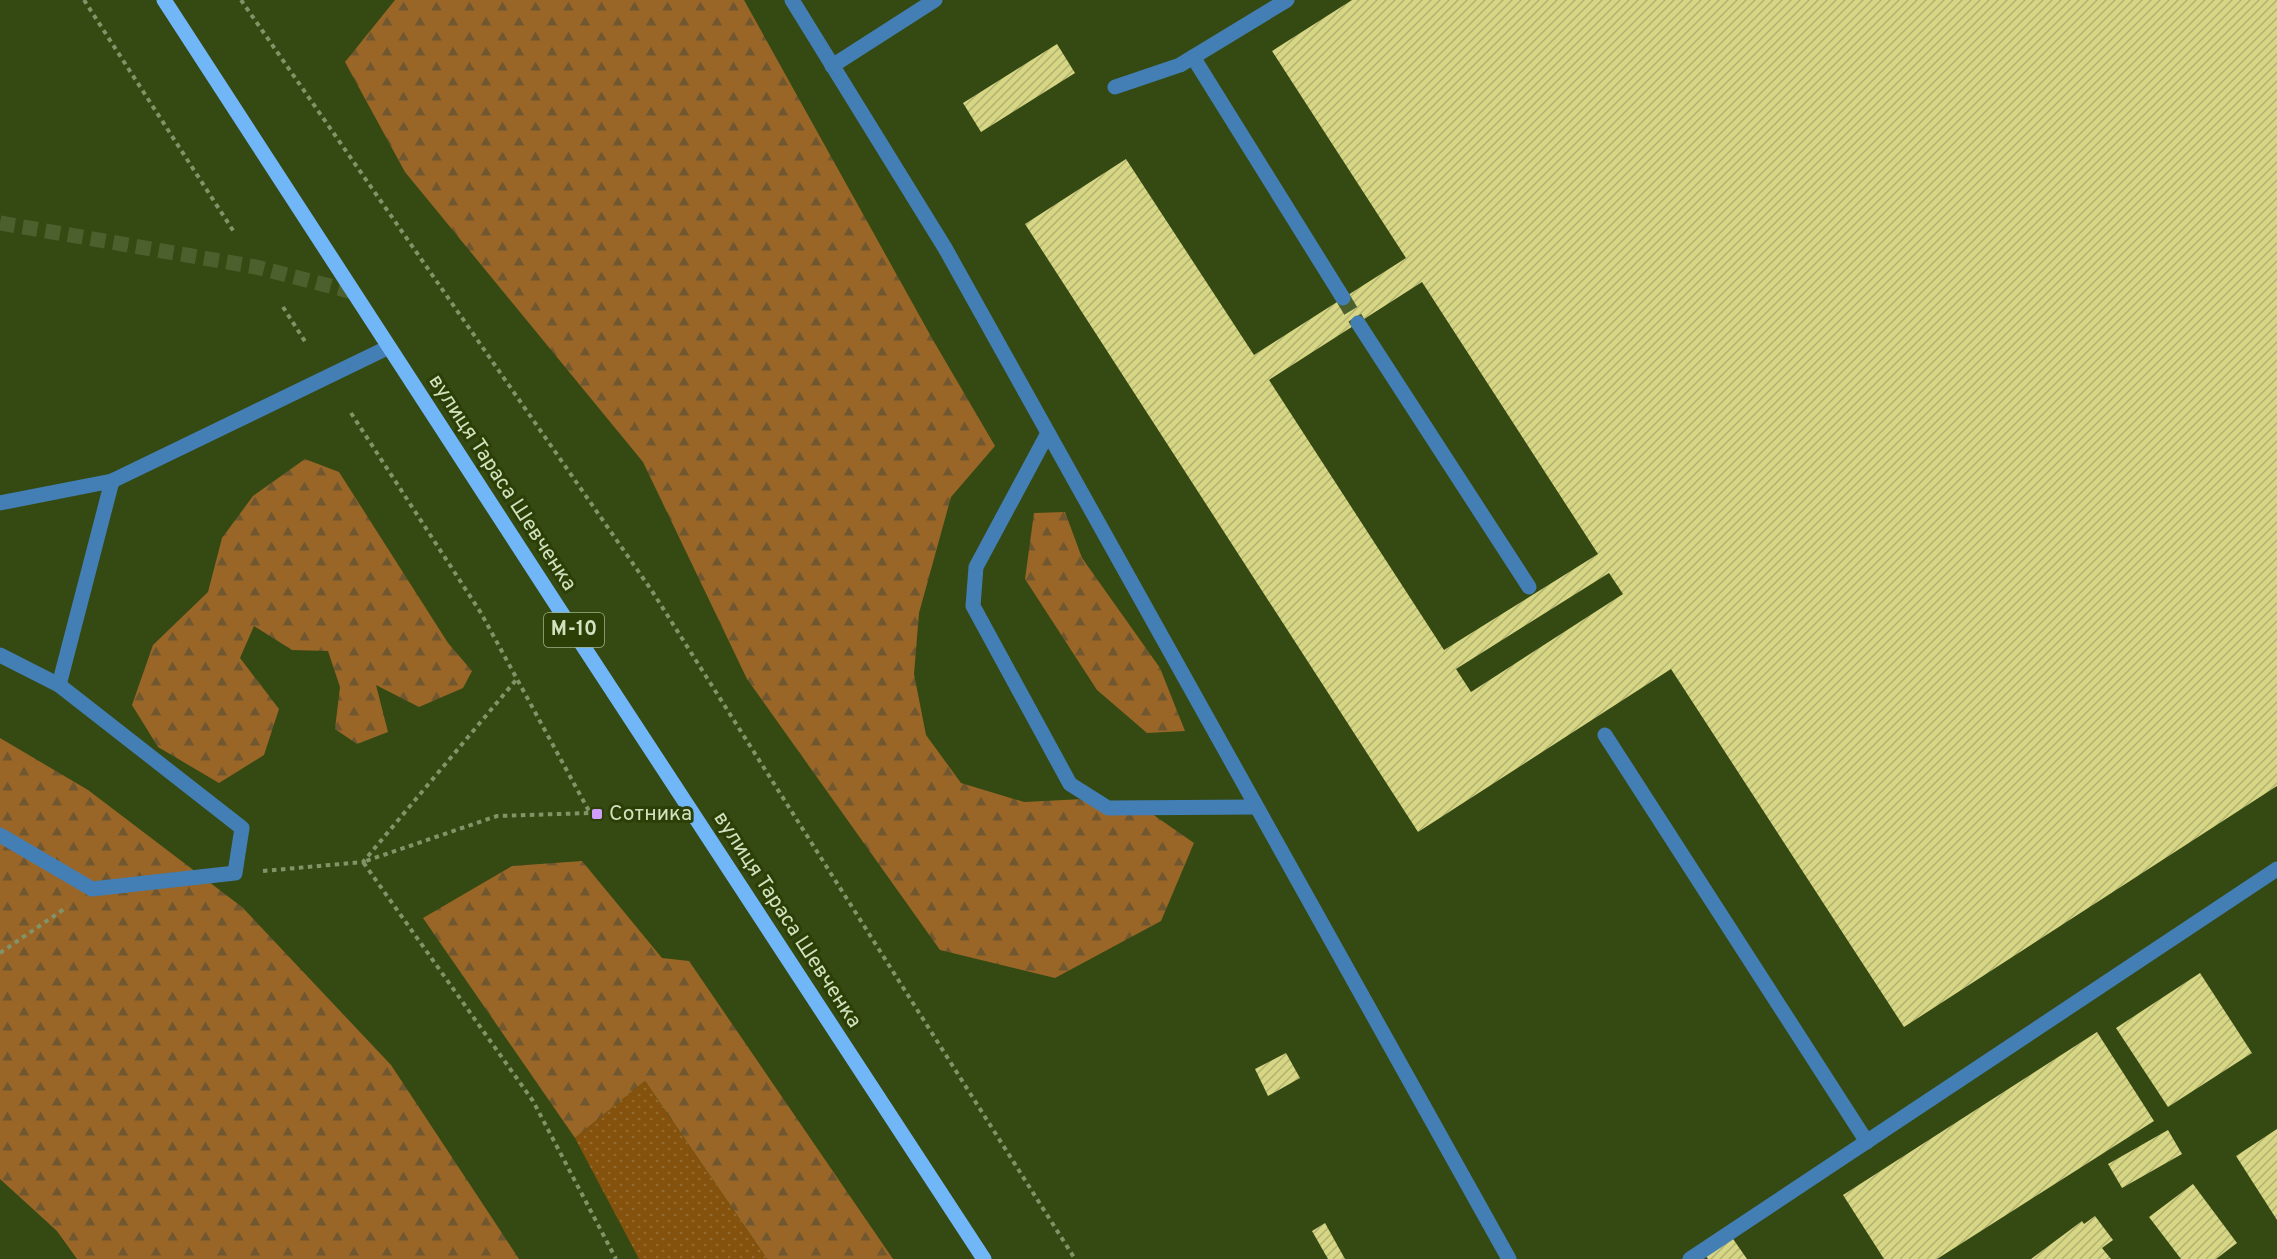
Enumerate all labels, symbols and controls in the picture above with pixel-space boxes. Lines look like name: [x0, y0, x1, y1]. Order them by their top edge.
street label: вулиця Тараса Шевченка: [422, 370, 582, 596]
road number: М-10: [544, 613, 604, 647]
place label: Сотника: [609, 801, 692, 828]
marker: Сотника: [590, 807, 604, 821]
street label: вулиця Тараса Шевченка: [707, 807, 867, 1033]

